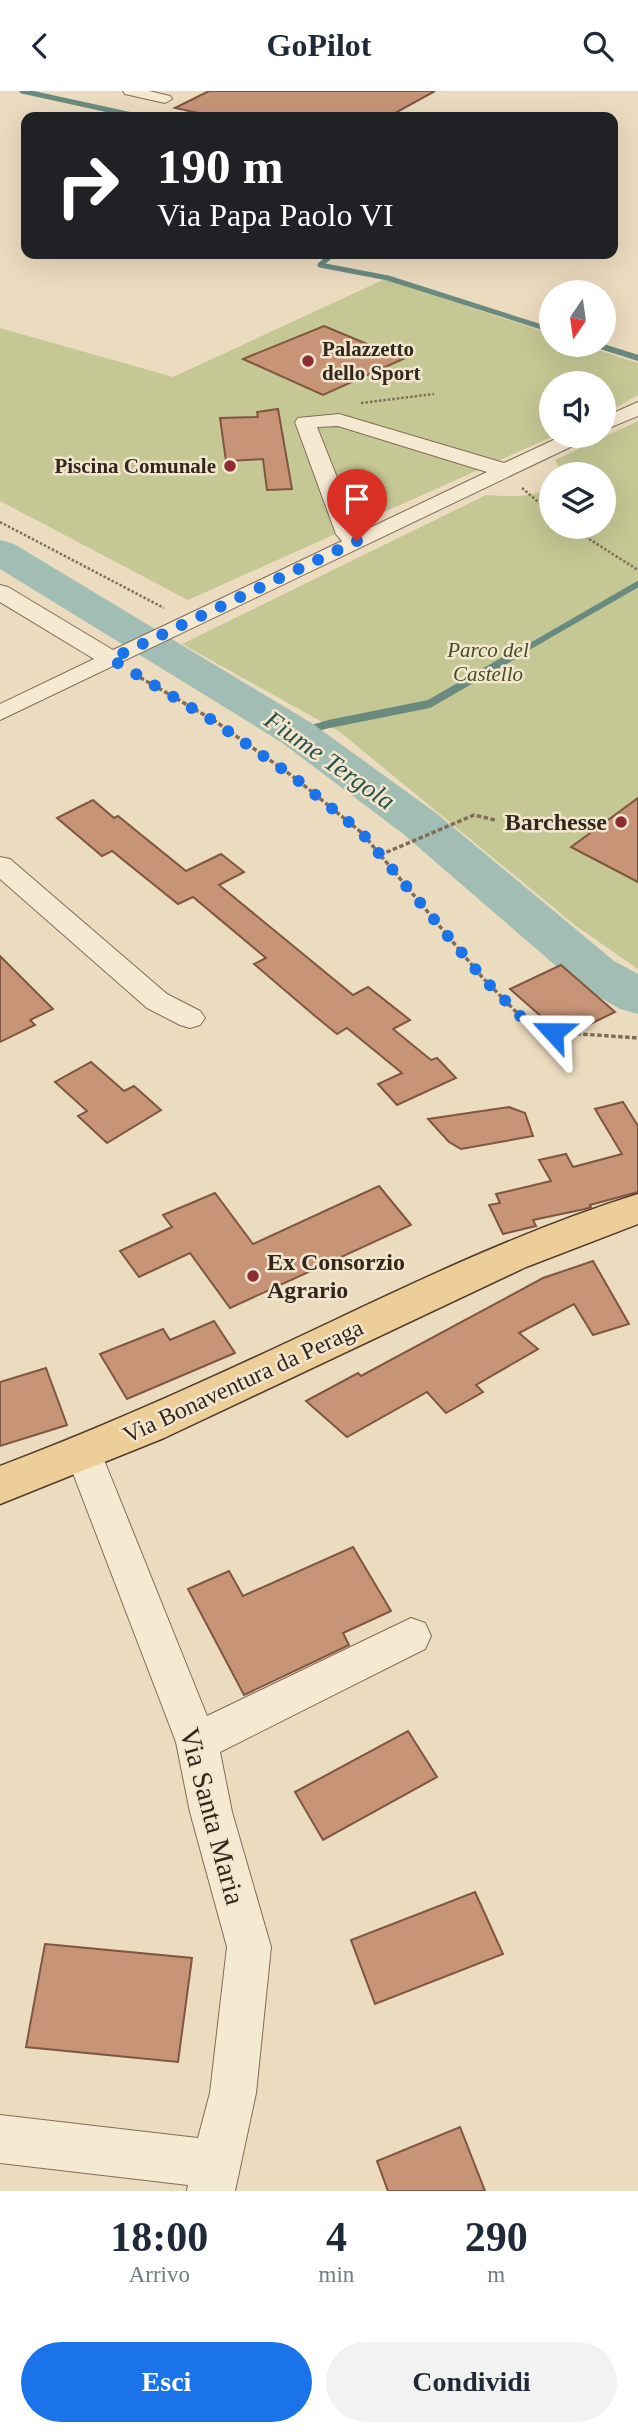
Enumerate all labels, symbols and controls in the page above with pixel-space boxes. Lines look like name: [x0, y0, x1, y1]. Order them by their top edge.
icon: back: [21, 27, 59, 65]
text: GoPilot: [267, 27, 371, 63]
icon: search: [579, 27, 617, 65]
text: 190 m: [157, 139, 284, 194]
icon: right: [42, 140, 133, 231]
text: Via Papa Paolo VI: [157, 197, 394, 233]
north arrow: [539, 280, 616, 357]
map controls: [539, 280, 616, 539]
place label: Palazzetto dello Sport: [322, 337, 421, 385]
marker: Palazzetto dello Sport: [300, 353, 316, 369]
button: sound: [539, 371, 616, 448]
place label: Piscina Comunale: [54, 454, 216, 478]
marker: Piscina Comunale: [222, 458, 238, 474]
button: layers: [539, 462, 616, 539]
pin: [327, 469, 387, 541]
icon: arrive: [338, 480, 376, 518]
park label: Parco del Castello: [446, 638, 529, 686]
water label: Fiume Tergola: [258, 704, 400, 816]
place label: Barchesse: [505, 809, 607, 835]
marker: Barchesse: [613, 814, 629, 830]
position arrow: [516, 995, 590, 1069]
place label: Ex Consorzio Agrario: [267, 1249, 405, 1303]
marker: Ex Consorzio Agrario: [245, 1268, 261, 1284]
street label: Via Bonaventura da Peraga: [119, 1314, 367, 1448]
street label: Via Santa Maria: [174, 1724, 251, 1908]
text: 18:00: [110, 2214, 208, 2260]
text: 4: [326, 2214, 347, 2260]
text: 290: [465, 2214, 528, 2260]
text: Arrivo: [129, 2262, 190, 2287]
text: min: [319, 2262, 354, 2287]
text: m: [487, 2262, 505, 2287]
button: Esci: [21, 2342, 312, 2422]
button: Condividi: [326, 2342, 617, 2422]

